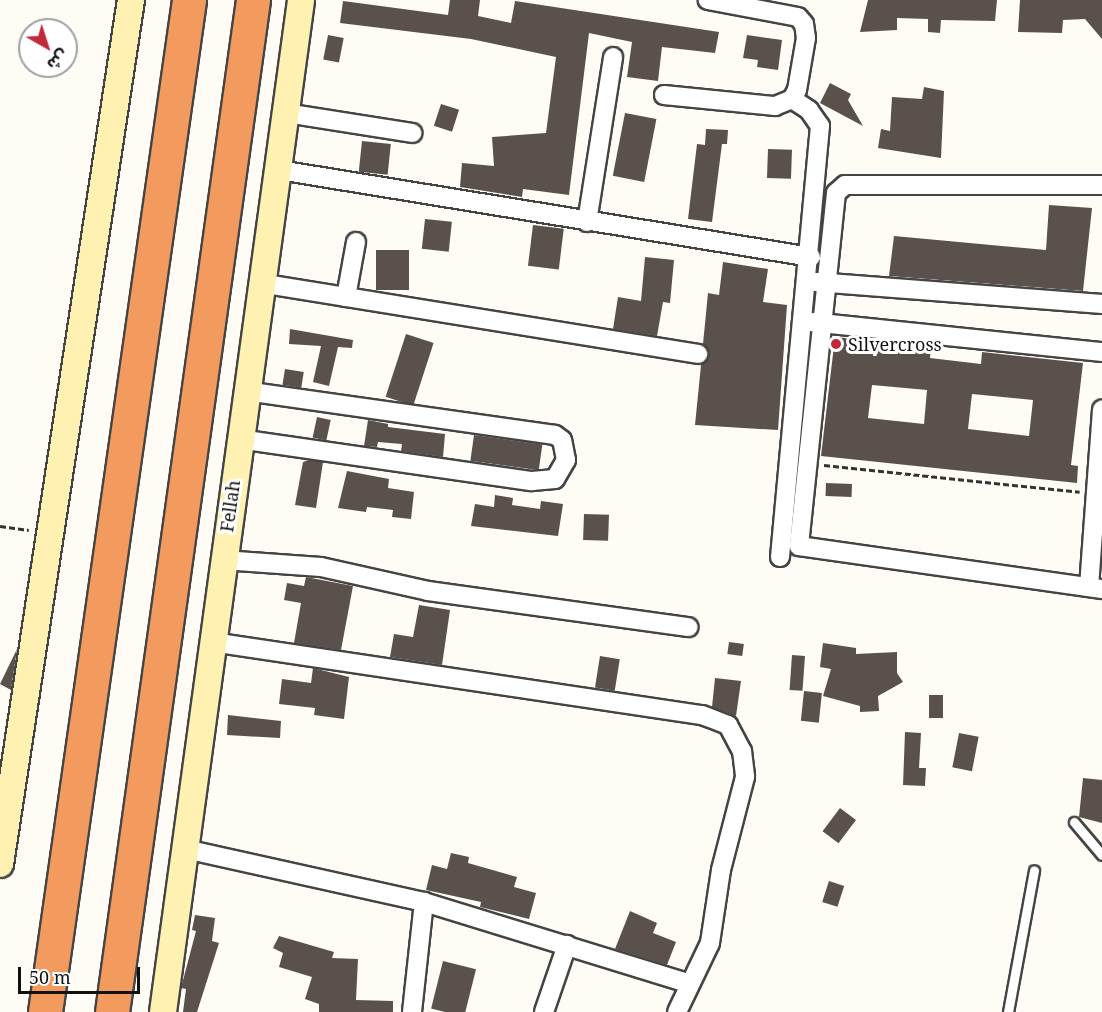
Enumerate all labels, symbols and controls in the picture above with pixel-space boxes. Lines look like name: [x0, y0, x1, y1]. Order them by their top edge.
north arrow: [18, 18, 78, 78]
text: ش: [43, 45, 74, 76]
place label: Silvercross: [848, 333, 942, 355]
marker: Silvercross: [829, 337, 843, 351]
street label: Fellah: [216, 479, 244, 533]
scale bar: [21, 955, 142, 993]
text: 50 m: [29, 965, 71, 989]

